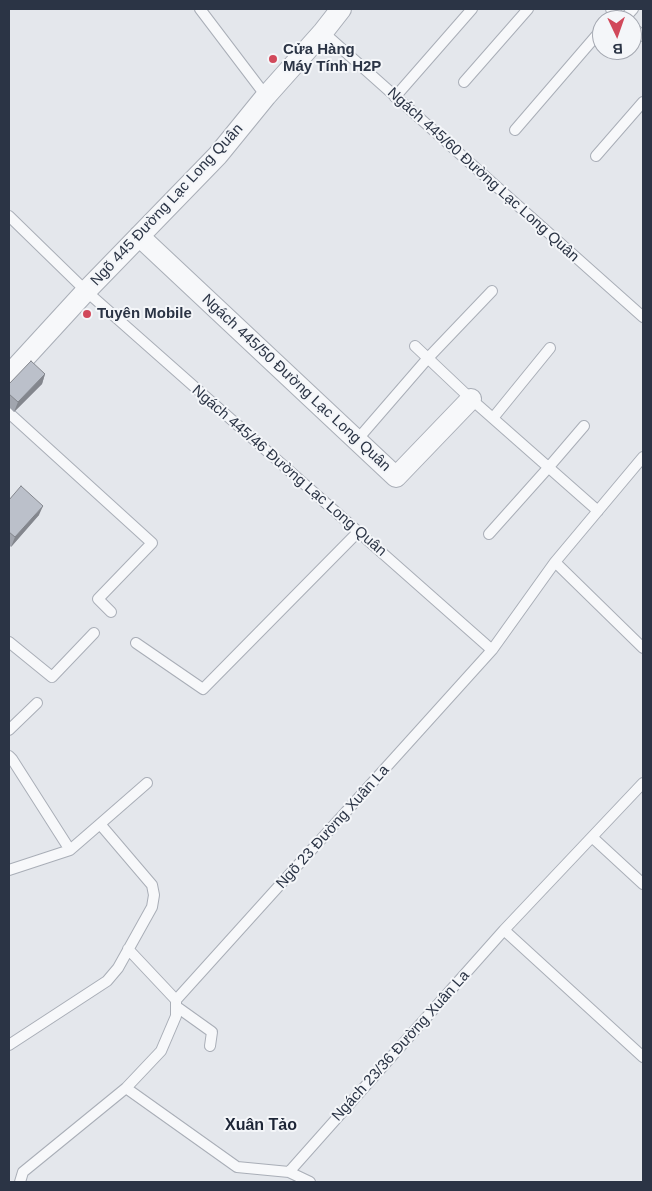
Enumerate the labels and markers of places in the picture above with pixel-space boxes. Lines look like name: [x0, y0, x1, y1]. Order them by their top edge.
place label: Cửa Hàng Máy Tính H2P: [283, 41, 381, 76]
marker: Cửa Hàng Máy Tính H2P: [267, 53, 279, 65]
place label: Tuyên Mobile: [97, 305, 192, 323]
marker: Tuyên Mobile: [81, 308, 93, 320]

